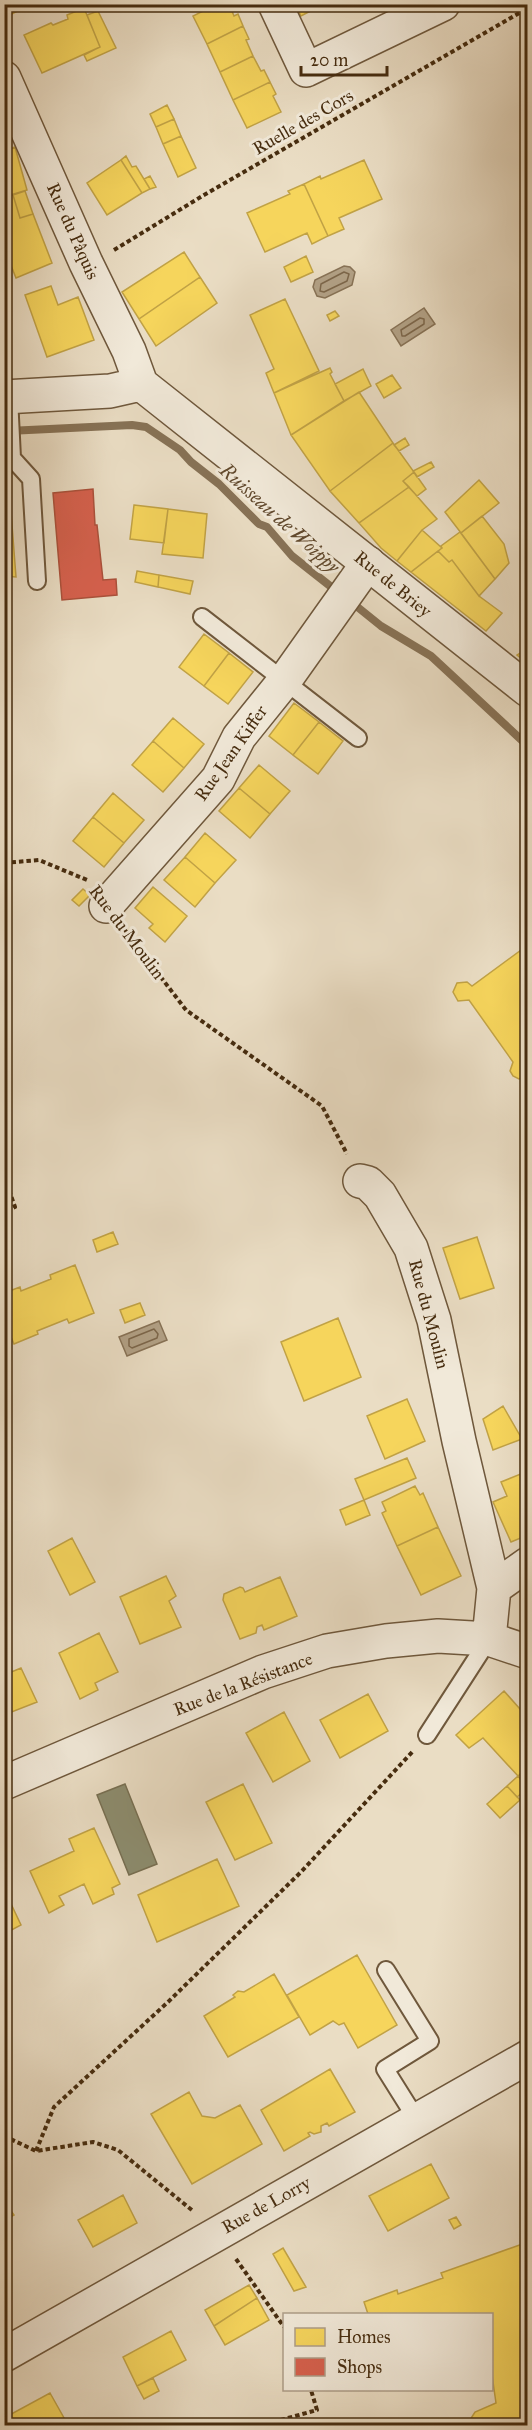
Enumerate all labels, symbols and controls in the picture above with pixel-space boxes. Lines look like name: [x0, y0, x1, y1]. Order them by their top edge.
scale bar: [301, 39, 386, 77]
text: 20 m: [310, 49, 348, 71]
street label: Ruelle des Cors: [249, 84, 357, 160]
street label: Rue du Pâquis: [41, 179, 104, 283]
water label: Ruisseau de Woippy: [214, 457, 346, 580]
street label: Rue de Briey: [350, 546, 437, 622]
street label: Rue Jean Kiffer: [190, 701, 273, 806]
street label: Rue du Moulin: [84, 880, 170, 984]
street label: Rue du Moulin: [404, 1257, 454, 1372]
street label: Rue de la Résistance: [170, 1647, 316, 1721]
street label: Rue de Lorry: [218, 2171, 315, 2238]
legend: [283, 2313, 493, 2391]
text: Homes: [337, 2326, 391, 2348]
text: Shops: [337, 2356, 382, 2378]

